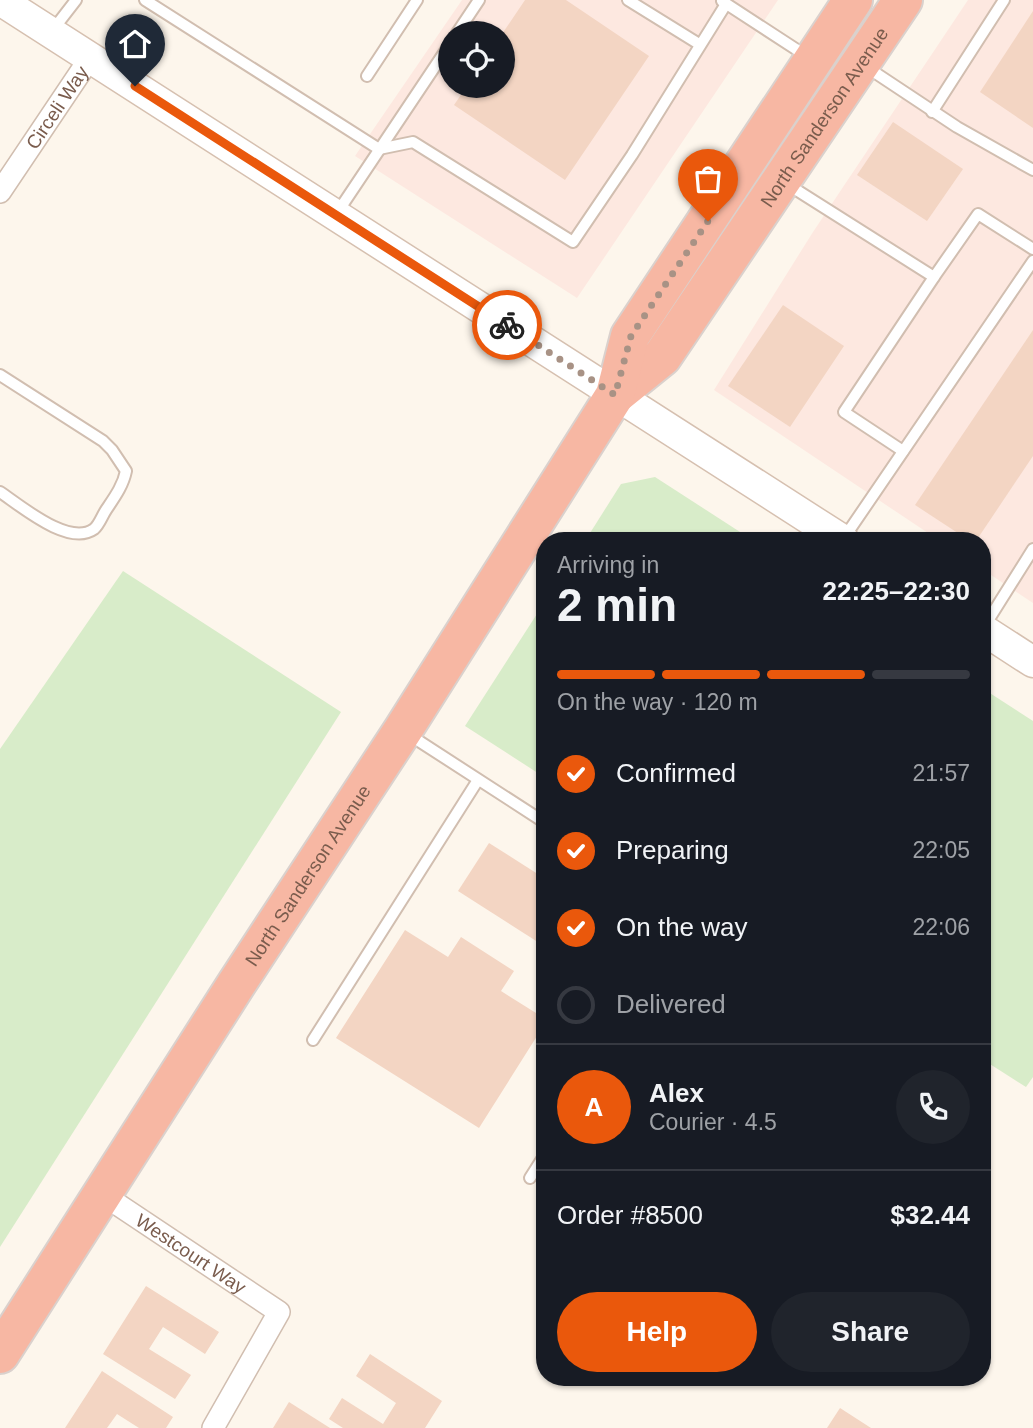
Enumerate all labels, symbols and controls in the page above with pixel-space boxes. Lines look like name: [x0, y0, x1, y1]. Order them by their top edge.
pin: [105, 14, 165, 86]
map controls: [438, 21, 515, 98]
button: locate: [438, 21, 515, 98]
street label: North Sanderson Avenue: [756, 23, 892, 211]
icon: home: [116, 25, 154, 63]
street label: Circeli Way: [22, 61, 92, 153]
pin: [678, 149, 738, 221]
icon: bag: [689, 160, 727, 198]
courier: [472, 290, 542, 360]
icon: bike: [488, 306, 526, 344]
text: Arriving in: [557, 552, 659, 578]
text: 22:25–22:30: [823, 576, 970, 606]
text: 2 min: [557, 579, 677, 631]
text: On the way · 120 m: [557, 689, 758, 715]
icon: check: [557, 755, 595, 793]
text: Confirmed: [616, 758, 736, 788]
text: 21:57: [912, 760, 970, 786]
street label: North Sanderson Avenue: [241, 781, 375, 970]
icon: check: [557, 832, 595, 870]
text: Preparing: [616, 835, 729, 865]
text: 22:05: [912, 837, 970, 863]
icon: check: [557, 909, 595, 947]
text: On the way: [616, 912, 748, 942]
text: 22:06: [912, 914, 970, 940]
text: Delivered: [616, 989, 726, 1019]
button: phone: [896, 1070, 970, 1144]
text: Alex: [649, 1078, 704, 1108]
text: A: [585, 1092, 603, 1122]
text: Courier · 4.5: [649, 1109, 777, 1135]
text: Order #8500: [557, 1200, 703, 1230]
text: $32.44: [890, 1200, 970, 1230]
street label: Westcourt Way: [132, 1209, 250, 1298]
button: Help: [557, 1292, 757, 1372]
button: Share: [771, 1292, 970, 1372]

